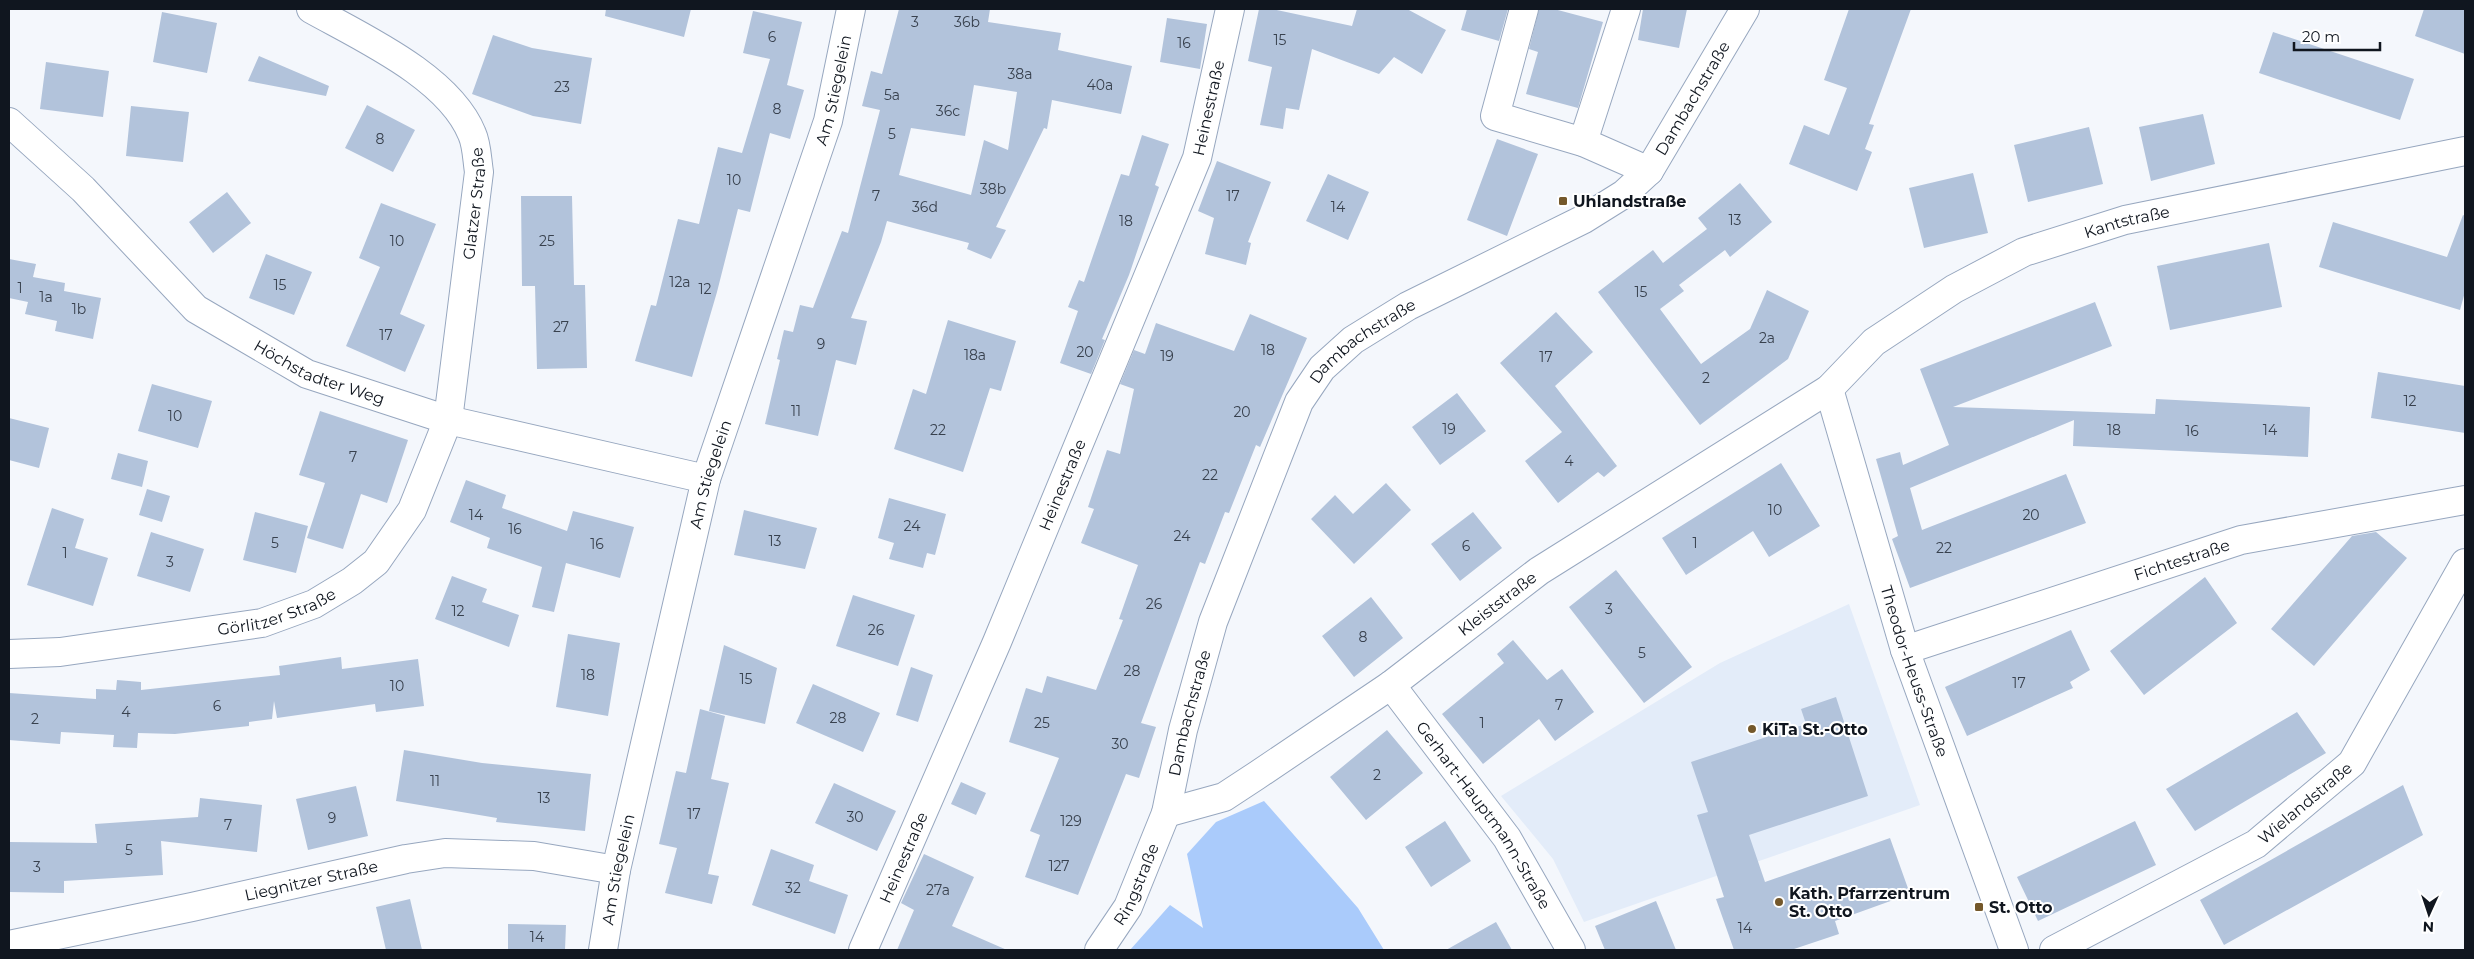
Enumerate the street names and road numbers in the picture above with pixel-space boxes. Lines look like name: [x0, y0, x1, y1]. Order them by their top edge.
street label: Am Stiegelein: [811, 33, 855, 148]
street label: Dambachstraße: [1651, 38, 1734, 159]
street label: Heinestraße: [1189, 58, 1228, 158]
street label: Glatzer Straße: [459, 146, 489, 261]
street label: Kantstraße: [2082, 202, 2171, 242]
street label: Dambachstraße: [1306, 295, 1419, 387]
street label: Höchstadter Weg: [250, 336, 387, 409]
street label: Am Stiegelein: [686, 417, 735, 531]
street label: Heinestraße: [1035, 436, 1090, 534]
street label: Fichtestraße: [2131, 535, 2232, 585]
street label: Kleiststraße: [1454, 568, 1540, 640]
street label: Theodor-Heuss-Straße: [1877, 583, 1952, 760]
street label: Görlitzer Straße: [216, 584, 339, 639]
street label: Dambachstraße: [1165, 648, 1215, 778]
street label: Gerhart-Hauptmann-Straße: [1412, 718, 1555, 913]
street label: Wielandstraße: [2254, 758, 2356, 848]
street label: Heinestraße: [876, 809, 932, 906]
street label: Am Stiegelein: [598, 812, 639, 926]
street label: Ringstraße: [1110, 841, 1163, 929]
street label: Liegnitzer Straße: [243, 857, 380, 905]

